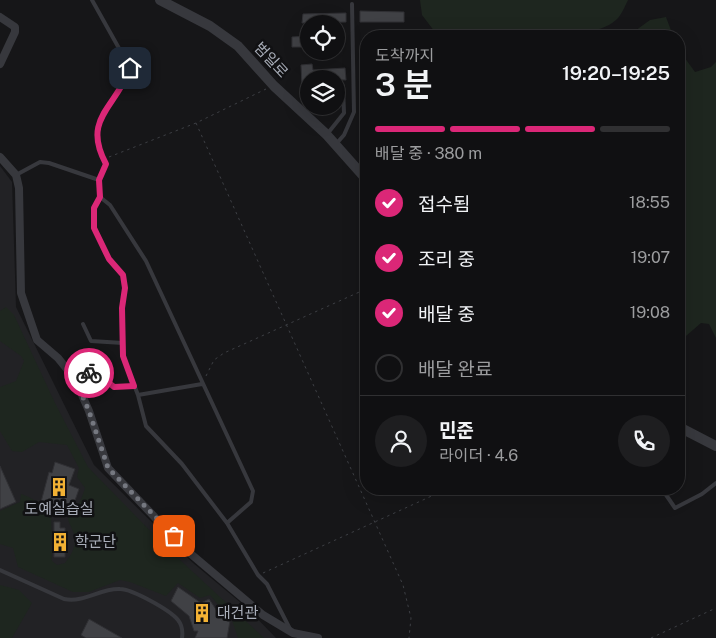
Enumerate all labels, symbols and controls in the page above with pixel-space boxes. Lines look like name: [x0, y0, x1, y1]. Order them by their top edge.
map controls: [300, 15, 345, 115]
button: locate: [300, 15, 345, 60]
street label: 범일로: [251, 39, 292, 81]
text: 도착까지: [375, 46, 434, 65]
pin: [109, 47, 151, 89]
icon: home: [116, 54, 144, 82]
text: 19:20–19:25: [562, 62, 670, 84]
text: 3 분: [375, 66, 433, 103]
button: layers: [300, 70, 345, 115]
text: 배달 중 · 380 m: [375, 144, 482, 163]
icon: check: [375, 189, 403, 217]
text: 접수됨: [418, 193, 470, 215]
text: 18:55: [629, 193, 670, 212]
icon: check: [375, 244, 403, 272]
text: 조리 중: [418, 248, 475, 270]
text: 19:07: [631, 248, 670, 267]
icon: check: [375, 299, 403, 327]
text: 배달 중: [418, 303, 475, 325]
text: 19:08: [630, 303, 670, 322]
courier: [64, 348, 114, 398]
text: 배달 완료: [418, 358, 493, 380]
icon: bike: [75, 359, 103, 387]
button: person: [375, 415, 427, 467]
button: phone: [618, 415, 670, 467]
text: 민준: [439, 419, 474, 441]
text: 라이더 · 4.6: [439, 446, 518, 465]
building icon: 도예실습실: [48, 476, 70, 498]
place label: 도예실습실: [24, 500, 94, 517]
pin: [153, 515, 195, 557]
icon: bag: [160, 522, 188, 550]
building icon: 학군단: [49, 531, 71, 553]
place label: 학군단: [75, 533, 117, 550]
building icon: 대건관: [191, 602, 213, 624]
place label: 대건관: [217, 604, 259, 621]

